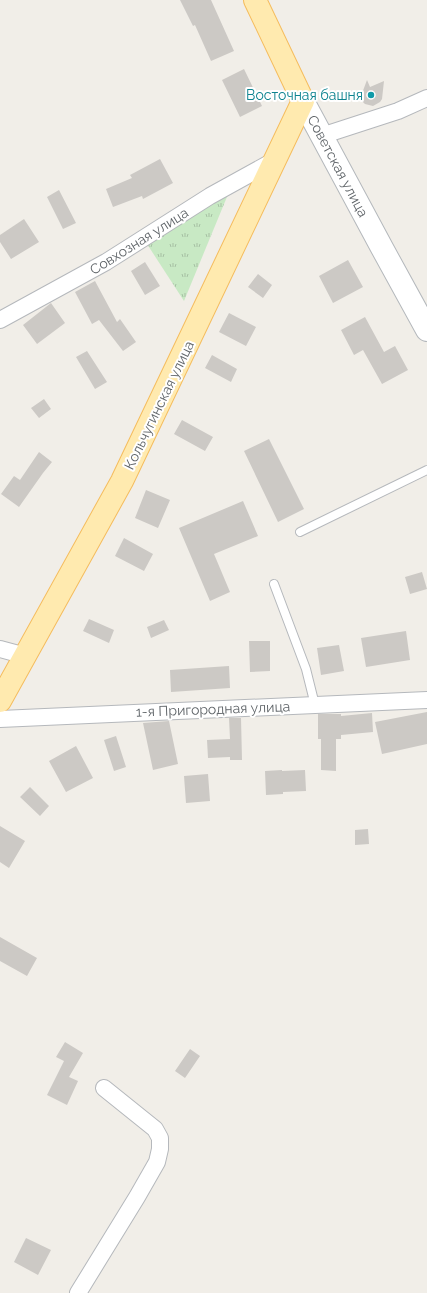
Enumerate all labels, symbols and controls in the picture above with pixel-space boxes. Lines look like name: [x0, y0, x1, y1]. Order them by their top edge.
place label: Восточная башня: [246, 87, 363, 103]
marker: Восточная башня: [366, 90, 376, 100]
street label: Советская улица: [304, 112, 372, 220]
street label: Совхозная улица: [87, 204, 191, 278]
street label: Кольчугинская улица: [121, 338, 197, 472]
street label: 1-я Пригородная улица: [136, 698, 290, 720]

